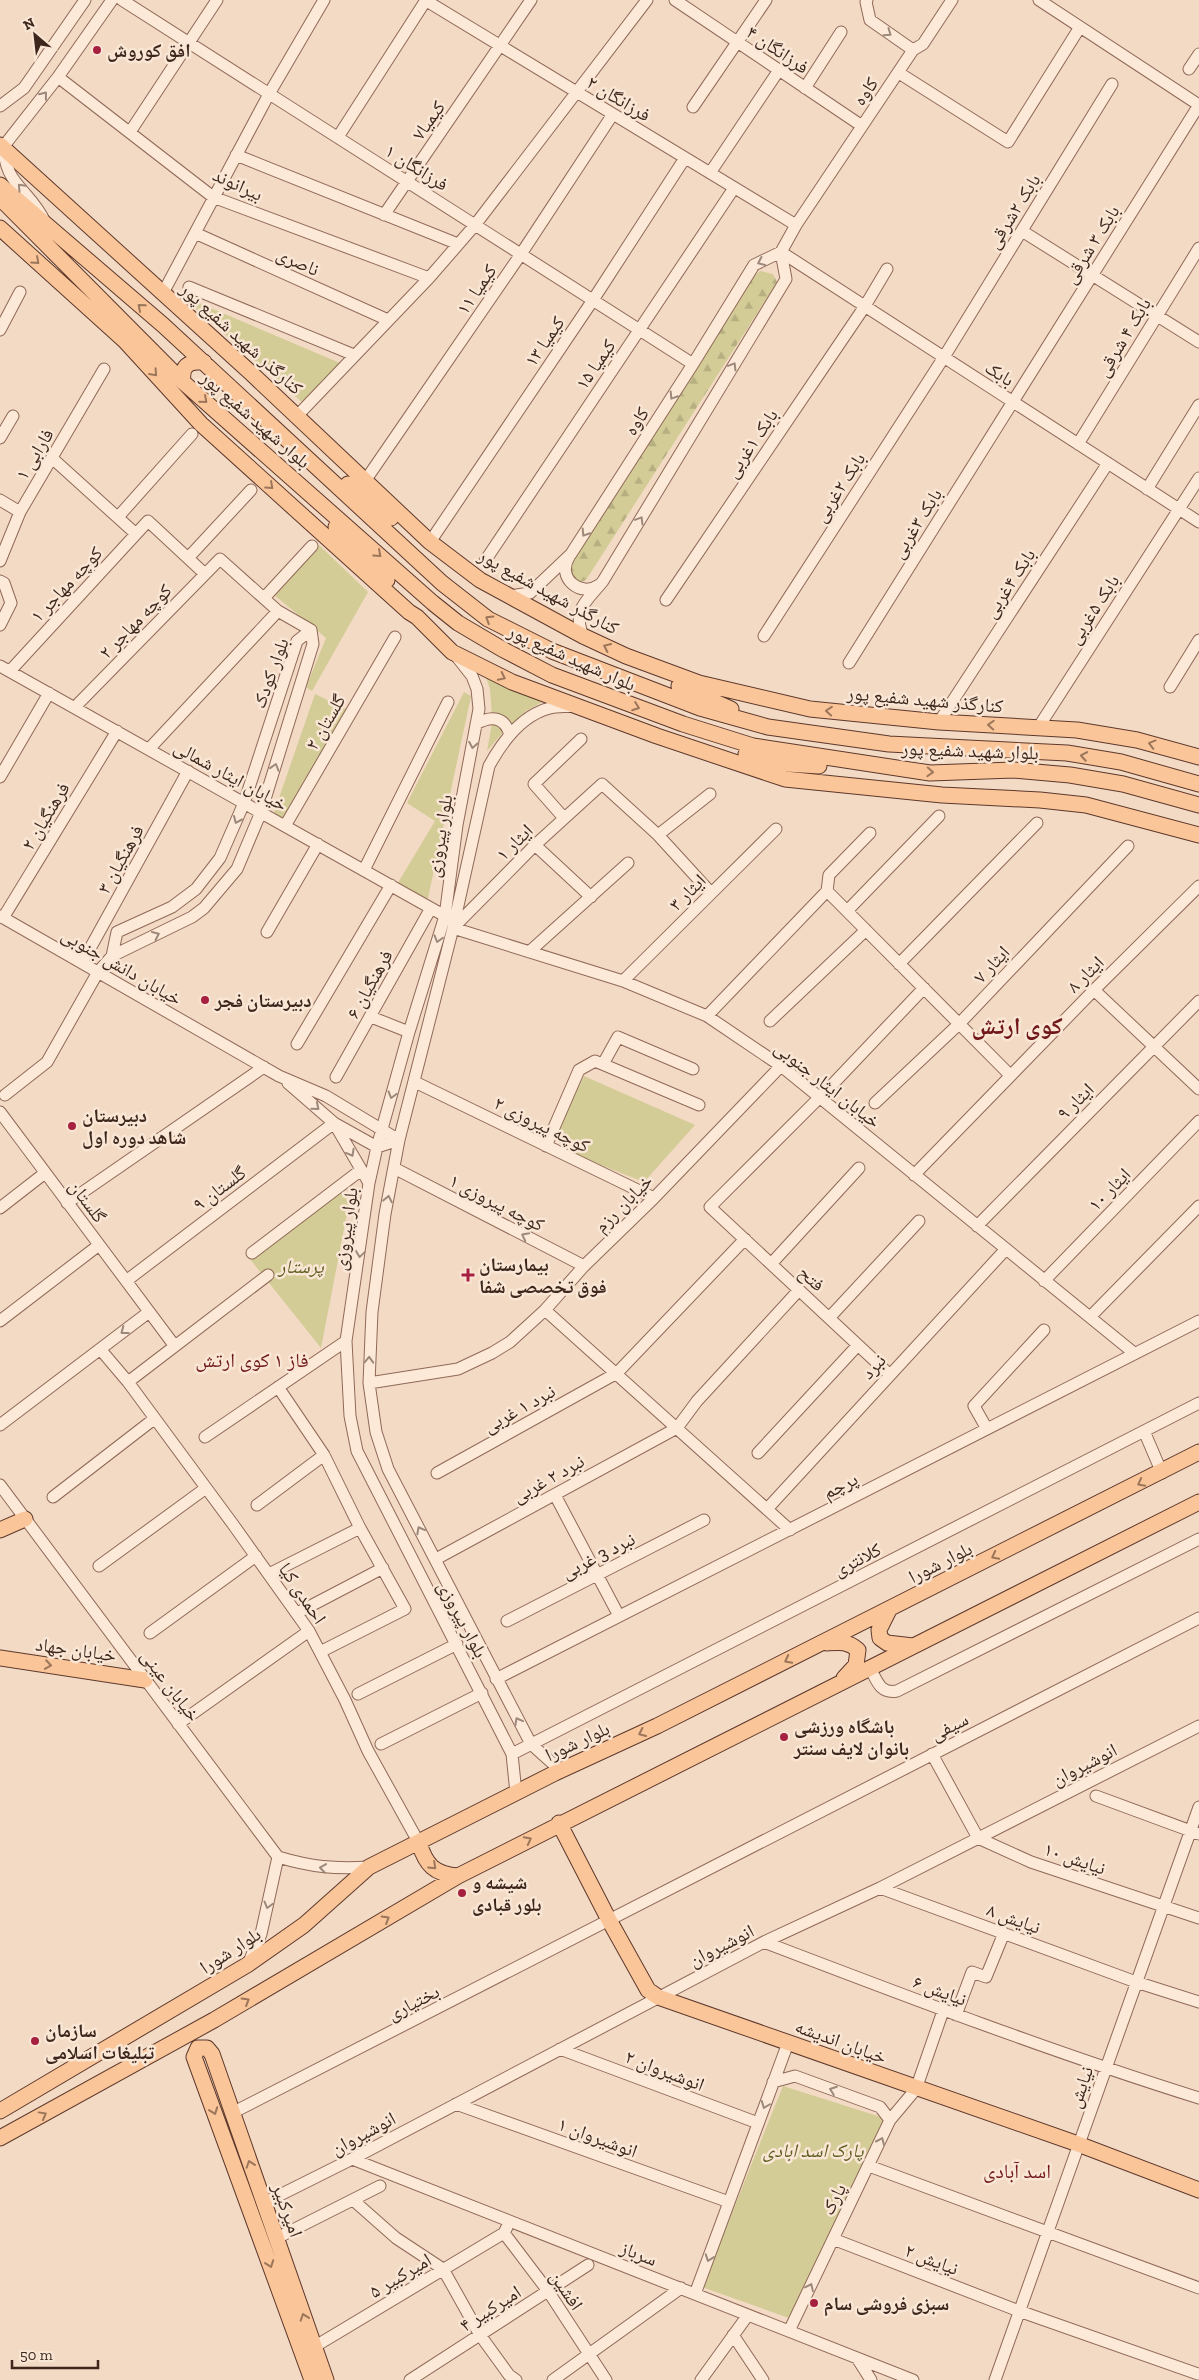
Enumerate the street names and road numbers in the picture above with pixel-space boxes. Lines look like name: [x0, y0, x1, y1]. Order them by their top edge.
street label: فرزانگان ۴: [742, 20, 813, 79]
street label: فرزانگان ۲: [583, 70, 655, 126]
street label: کاوه: [848, 73, 883, 110]
street label: کیمیا۷: [407, 96, 450, 144]
street label: فرزانگان ۱: [381, 139, 453, 196]
street label: بیرانوند: [209, 163, 266, 206]
street label: بابک ۲شرقی: [981, 170, 1045, 253]
street label: بابک ۳ شرقی: [1058, 201, 1125, 288]
street label: ناصری: [273, 242, 323, 281]
street label: کیمیا ۱۱: [451, 260, 502, 319]
street label: کنارگذر شهید شفیع پور: [174, 277, 308, 400]
street label: بابک ۴ شرقی: [1091, 293, 1156, 381]
street label: کیمیا ۱۳: [519, 312, 570, 371]
street label: کیمیا ۱۵: [570, 335, 621, 394]
street label: بابک: [981, 356, 1019, 391]
street label: بلوار شهید شفیع پور: [195, 365, 315, 474]
street label: کاوه: [619, 403, 654, 440]
street label: بابک ۱غربی: [720, 404, 783, 482]
street label: فارابی ۱: [10, 424, 59, 484]
street label: بابک ۲غربی: [808, 448, 870, 526]
street label: بابک ۳غربی: [886, 484, 947, 563]
street label: کوچه مهاجر ۱: [26, 542, 107, 627]
street label: کنارگذر شهید شفیع پور: [473, 543, 623, 640]
street label: بابک ۴غربی: [978, 544, 1040, 622]
street label: بابک ۵غربی: [1062, 570, 1124, 648]
street label: کوچه مهاجر ۲: [94, 579, 177, 664]
street label: بلوار شهید شفیع پور: [503, 619, 639, 697]
street label: بلوار کودک: [247, 635, 294, 712]
street label: کنارگذر شهید شفیع پور: [845, 681, 1004, 719]
street label: گلستان ۲: [300, 690, 351, 754]
street label: خیابان ایثار شمالی: [170, 735, 291, 816]
street label: بلوار شهید شفیع پور: [900, 737, 1039, 765]
street label: فرهنگیان ۲: [16, 778, 75, 854]
street label: بلوار پیروزی: [422, 793, 458, 879]
street label: ایثار ۱: [491, 819, 538, 866]
street label: فرهنگیان ۳: [92, 821, 149, 898]
street label: ایثار ۳: [664, 869, 711, 916]
street label: خیابان دانش جنوبی: [57, 923, 186, 1010]
street label: ایثار ۷: [968, 941, 1014, 988]
street label: فرهنگیان ۶: [341, 946, 398, 1023]
street label: ایثار ۸: [1062, 951, 1109, 998]
street label: خیابان ایثار جنوبی: [770, 1036, 885, 1133]
street label: ایثار ۹: [1052, 1078, 1099, 1125]
street label: کوچه پیروزی ۲: [490, 1091, 593, 1158]
street label: گلستان ۹: [188, 1161, 251, 1216]
street label: ایثار ۱۰: [1083, 1163, 1135, 1216]
street label: کوچه پیروزی ۱: [445, 1169, 548, 1236]
street label: خیابان رزم: [589, 1169, 659, 1239]
street label: گلستان: [64, 1175, 111, 1227]
street label: بلوار پیروزی: [328, 1186, 363, 1272]
street label: فتح: [793, 1261, 830, 1297]
street label: نبرد: [856, 1349, 891, 1384]
street label: نبرد ۱ غربی: [479, 1379, 559, 1438]
street label: نبرد ۲ غربی: [508, 1449, 588, 1508]
street label: پرچم: [819, 1467, 862, 1505]
street label: نبرد 3 غربی: [557, 1527, 639, 1584]
street label: بلوار شورا: [905, 1537, 976, 1588]
street label: کلانتری: [829, 1538, 885, 1581]
street label: احمدی کیا: [274, 1558, 331, 1628]
street label: بلوار پیروزی: [433, 1577, 492, 1662]
street label: خیابان جهاد: [34, 1632, 118, 1667]
street label: خیابان عینی: [136, 1645, 205, 1726]
street label: سیفی: [926, 1707, 972, 1746]
street label: بلوار شورا: [541, 1717, 613, 1766]
street label: انوشیروان: [1048, 1738, 1121, 1791]
street label: نیایش ۱۰: [1041, 1837, 1109, 1880]
street label: نیایش ۸: [984, 1898, 1044, 1939]
street label: انوشیروان: [685, 1919, 758, 1972]
street label: بلوار شورا: [195, 1922, 265, 1979]
street label: نیایش ۶: [910, 1970, 970, 2011]
street label: بختیاری: [383, 1980, 443, 2025]
street label: خیابان اندیشه: [792, 2014, 890, 2069]
street label: انوشیروان ۲: [622, 2045, 708, 2096]
street label: نیایش: [1063, 2063, 1098, 2111]
street label: انوشیروان: [327, 2107, 400, 2160]
street label: انوشیروان ۱: [555, 2112, 641, 2162]
street label: امیرکبیر: [267, 2179, 308, 2240]
street label: پارک: [816, 2180, 851, 2219]
street label: سرباز: [616, 2235, 661, 2271]
street label: نیایش ۲: [902, 2239, 962, 2280]
street label: امیرکبیر ۵: [365, 2248, 436, 2303]
street label: افشین: [545, 2266, 588, 2315]
street label: امیرکبیر ۴: [455, 2280, 525, 2337]

